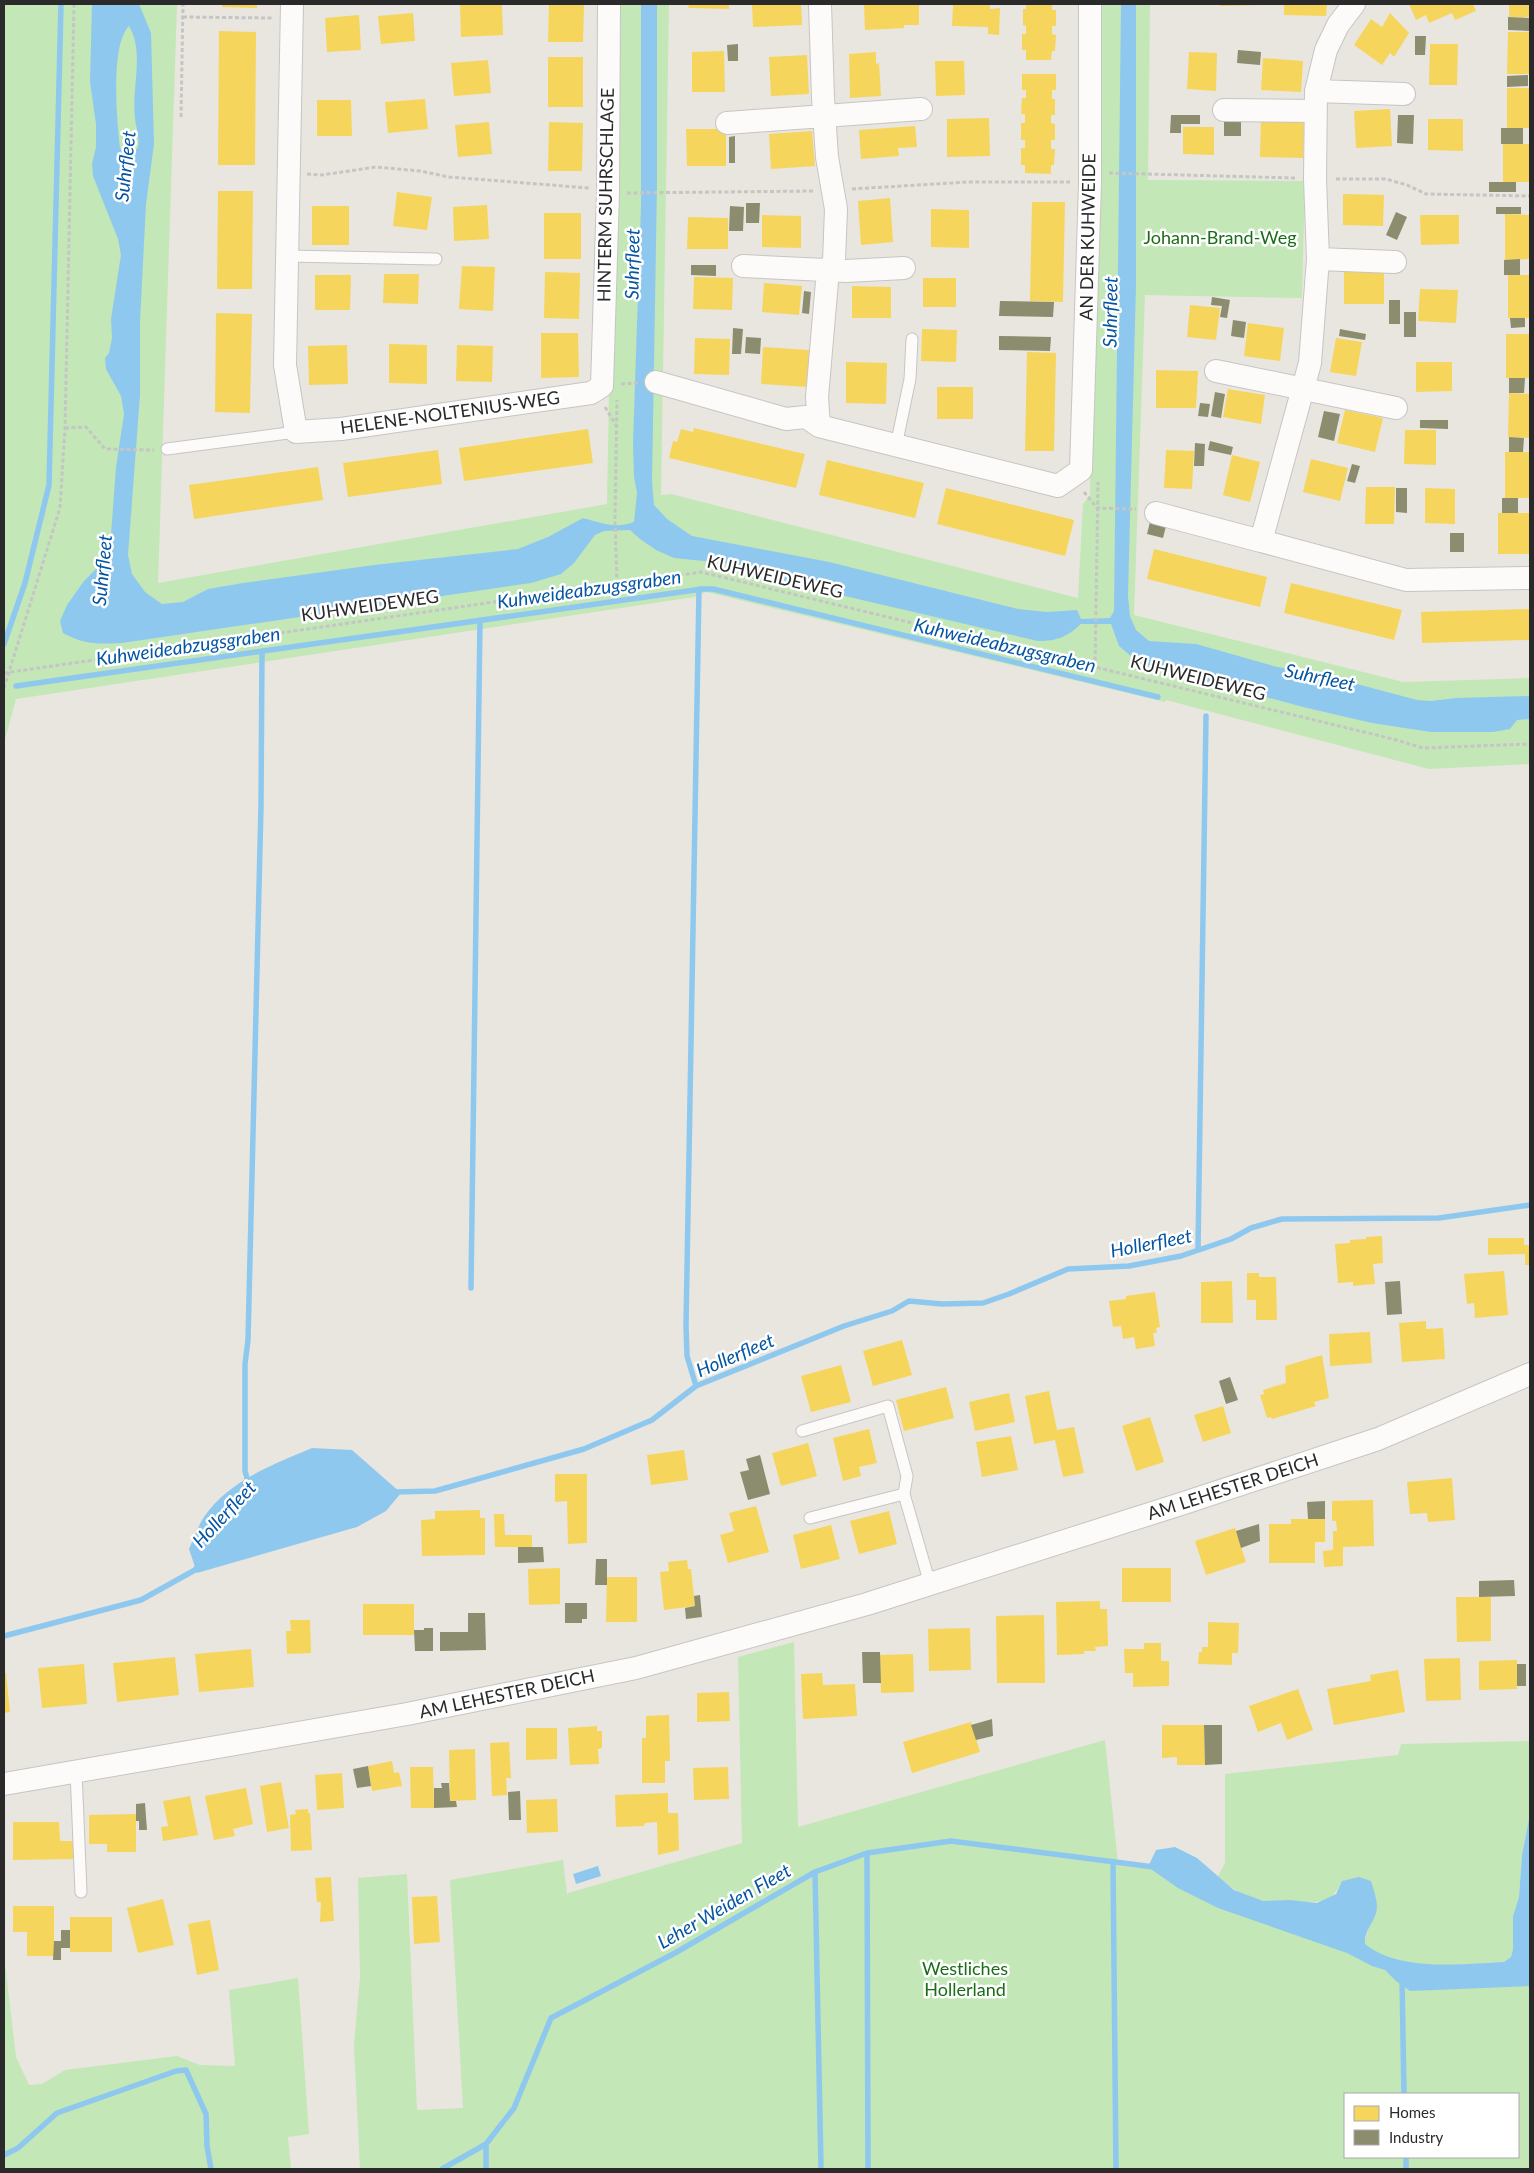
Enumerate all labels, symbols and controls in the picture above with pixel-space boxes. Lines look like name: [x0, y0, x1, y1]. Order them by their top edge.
street label: HINTERM SUHRSCHLAGE: [592, 88, 618, 302]
water label: Suhrfleet: [109, 129, 140, 203]
street label: AN DER KUHWEIDE: [1075, 153, 1099, 321]
park label: Johann-Brand-Weg: [1143, 226, 1297, 248]
water label: Suhrfleet: [619, 228, 644, 300]
water label: Suhrfleet: [1097, 276, 1122, 348]
street label: HELENE-NOLTENIUS-WEG: [339, 386, 561, 438]
water label: Suhrfleet: [87, 533, 116, 607]
street label: KUHWEIDEWEG: [705, 550, 845, 602]
water label: Kuhweideabzugsgraben: [495, 564, 683, 613]
street label: KUHWEIDEWEG: [300, 584, 440, 626]
water label: Kuhweideabzugsgraben: [912, 612, 1098, 677]
water label: Kuhweideabzugsgraben: [94, 621, 282, 670]
street label: KUHWEIDEWEG: [1128, 650, 1268, 705]
water label: Suhrfleet: [1283, 658, 1358, 695]
water label: Hollerfleet: [1108, 1223, 1194, 1262]
water label: Hollerfleet: [692, 1328, 777, 1381]
street label: AM LEHESTER DEICH: [1144, 1448, 1321, 1524]
water label: Hollerfleet: [187, 1475, 260, 1552]
street label: AM LEHESTER DEICH: [417, 1664, 597, 1722]
water label: Leher Weiden Fleet: [653, 1858, 795, 1953]
park label: Westliches Hollerland: [922, 1957, 1008, 2000]
legend: [1344, 2093, 1519, 2158]
text: Homes: [1389, 2103, 1435, 2121]
text: Industry: [1389, 2128, 1444, 2146]

